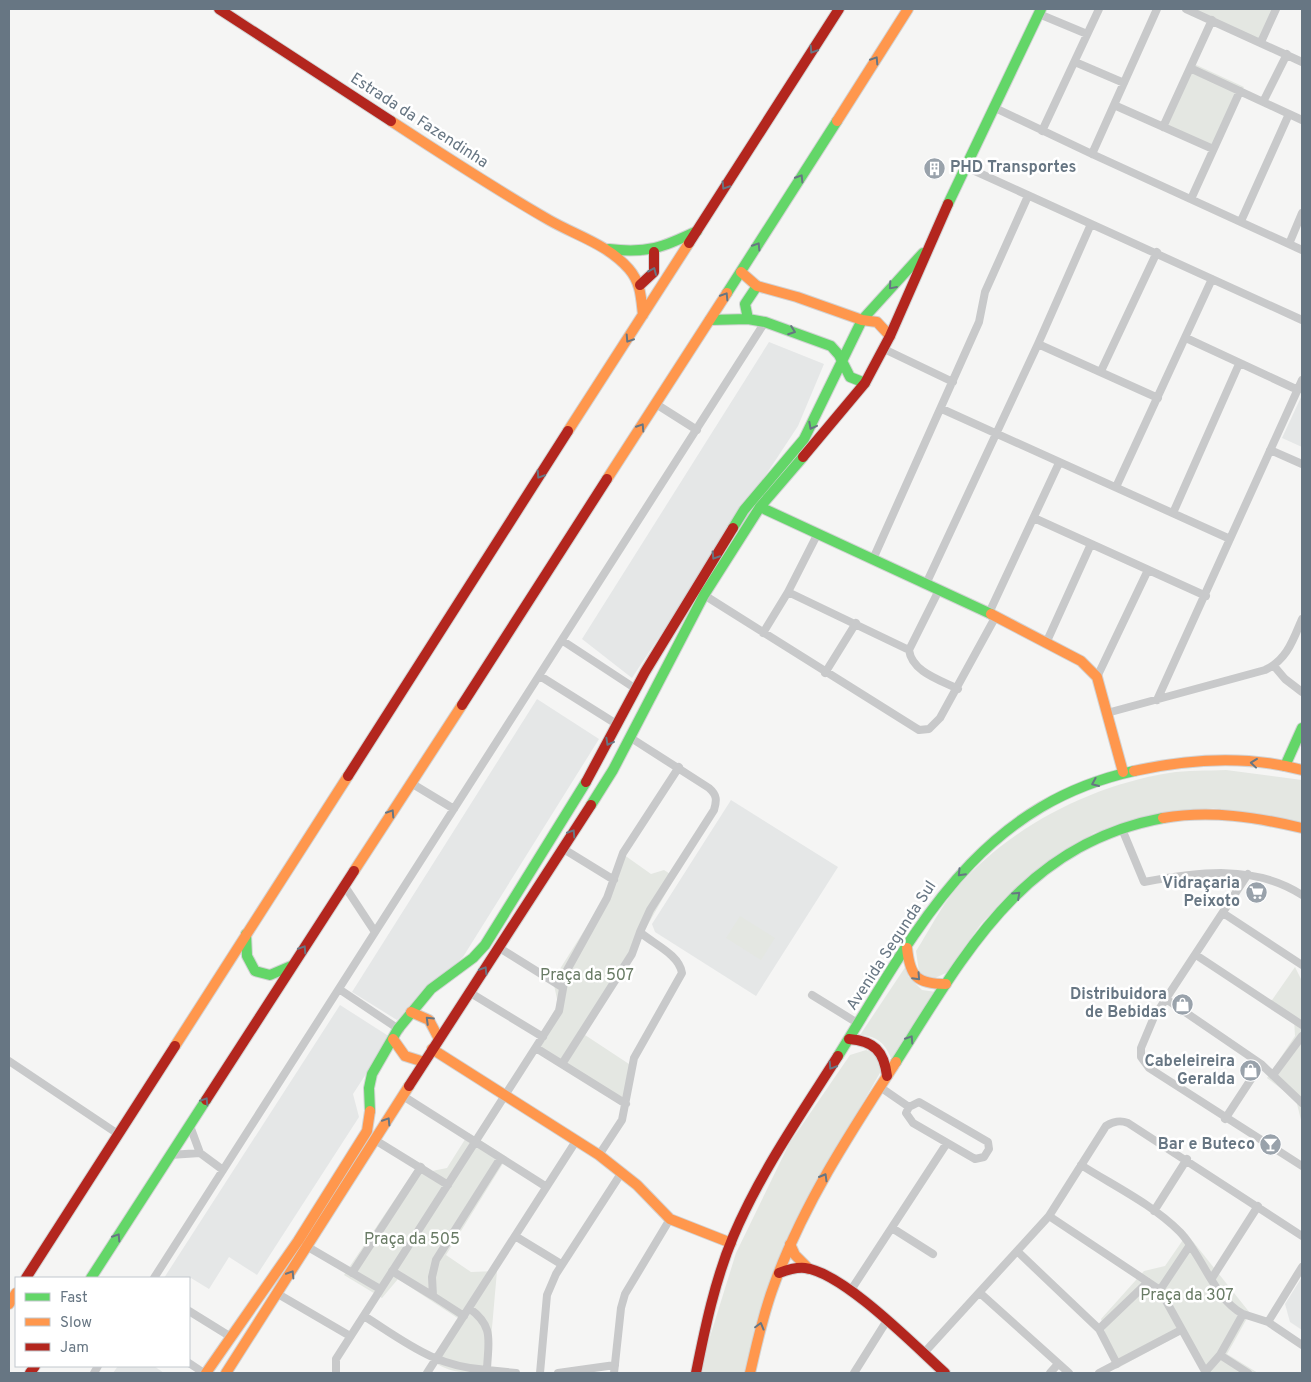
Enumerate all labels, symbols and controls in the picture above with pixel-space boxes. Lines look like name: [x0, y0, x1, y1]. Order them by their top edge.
one-way arrow: [809, 44, 819, 53]
one-way arrow: [869, 57, 878, 66]
street label: Estrada da Fazendinha: [346, 69, 492, 173]
building icon: PHD Transportes: [922, 156, 946, 180]
place label: PHD Transportes: [950, 158, 1077, 178]
one-way arrow: [794, 175, 803, 184]
one-way arrow: [722, 181, 731, 190]
one-way arrow: [751, 242, 760, 251]
one-way arrow: [647, 267, 657, 275]
one-way arrow: [888, 280, 897, 289]
one-way arrow: [719, 292, 729, 301]
one-way arrow: [787, 325, 796, 335]
one-way arrow: [626, 333, 635, 342]
one-way arrow: [808, 421, 818, 430]
one-way arrow: [635, 423, 644, 432]
one-way arrow: [537, 469, 546, 478]
one-way arrow: [712, 550, 722, 559]
one-way arrow: [605, 737, 615, 746]
one-way arrow: [1250, 758, 1258, 769]
one-way arrow: [1091, 776, 1100, 787]
one-way arrow: [385, 809, 394, 819]
one-way arrow: [566, 829, 575, 839]
one-way arrow: [958, 867, 967, 876]
place label: Vidraçaria Peixoto: [1162, 874, 1240, 912]
street label: Avenida Segunda Sul: [843, 877, 941, 1015]
supermarket icon: Vidraçaria Peixoto: [1244, 881, 1268, 905]
one-way arrow: [1011, 892, 1020, 901]
one-way arrow: [297, 946, 306, 955]
one-way arrow: [477, 966, 487, 975]
park label: Praça da 507: [540, 966, 634, 986]
one-way arrow: [911, 971, 920, 980]
place label: Distribuidora de Bebidas: [1070, 985, 1167, 1023]
shop icon: Distribuidora de Bebidas: [1171, 992, 1195, 1016]
one-way arrow: [426, 1017, 435, 1026]
one-way arrow: [904, 1036, 914, 1045]
place label: Cabeleireira Geralda: [1144, 1052, 1235, 1090]
shop icon: Cabeleireira Geralda: [1239, 1059, 1263, 1083]
one-way arrow: [829, 1060, 838, 1069]
one-way arrow: [199, 1097, 208, 1106]
one-way arrow: [381, 1118, 390, 1127]
bar icon: Bar e Buteco: [1259, 1133, 1283, 1157]
place label: Bar e Buteco: [1158, 1135, 1255, 1155]
one-way arrow: [818, 1173, 828, 1182]
park label: Praça da 505: [364, 1230, 460, 1250]
one-way arrow: [111, 1234, 120, 1243]
one-way arrow: [285, 1270, 294, 1279]
legend: [15, 1277, 190, 1367]
park label: Praça da 307: [1140, 1286, 1234, 1306]
text: Fast: [60, 1289, 88, 1308]
text: Slow: [60, 1314, 92, 1333]
one-way arrow: [755, 1322, 765, 1330]
text: Jam: [60, 1339, 89, 1358]

